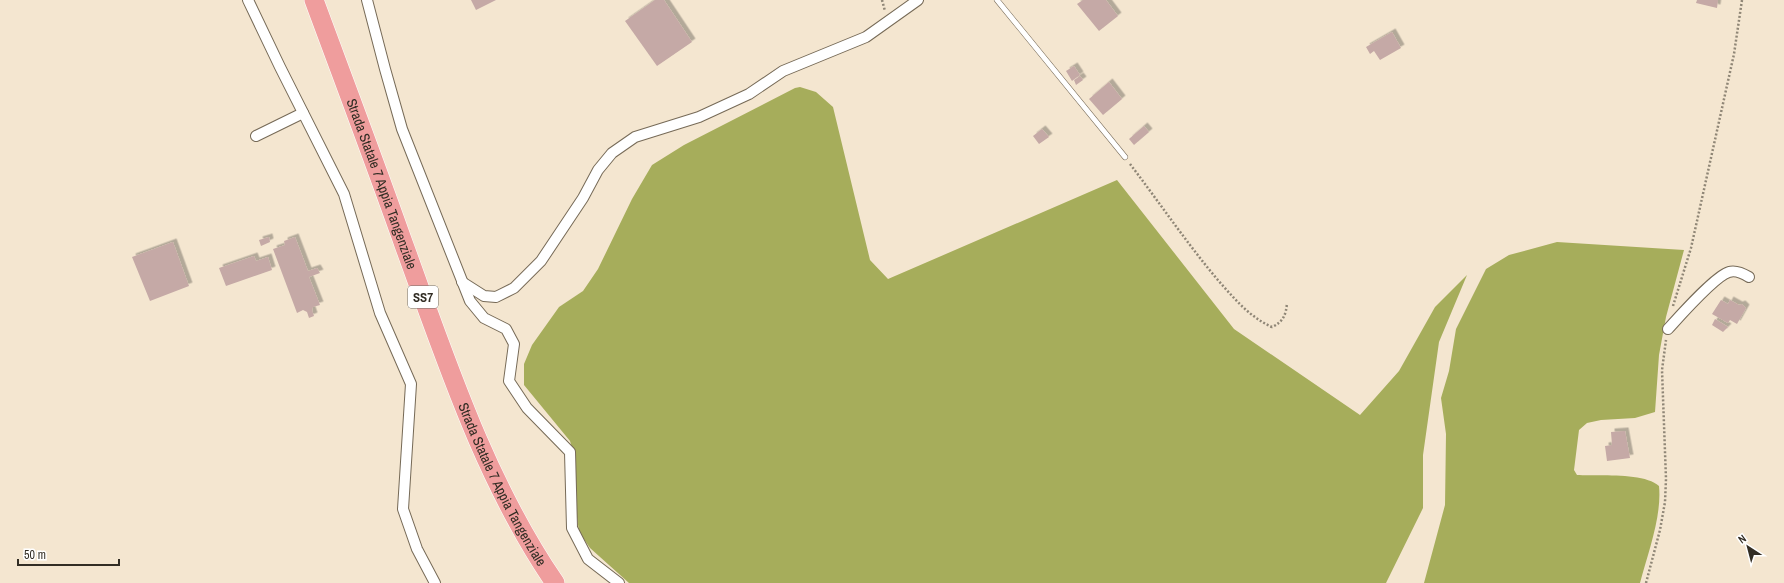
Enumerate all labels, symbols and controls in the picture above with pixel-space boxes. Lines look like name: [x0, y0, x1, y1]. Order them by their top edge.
street label: Strada Statale 7 Appia Tangenziale: [342, 96, 421, 272]
road number: SS7: [408, 286, 438, 308]
street label: Strada Statale 7 Appia Tangenziale: [454, 400, 550, 569]
north arrow: [1728, 527, 1768, 567]
text: N: [1735, 531, 1749, 546]
scale bar: [18, 541, 119, 567]
text: 50 m: [24, 547, 46, 563]

